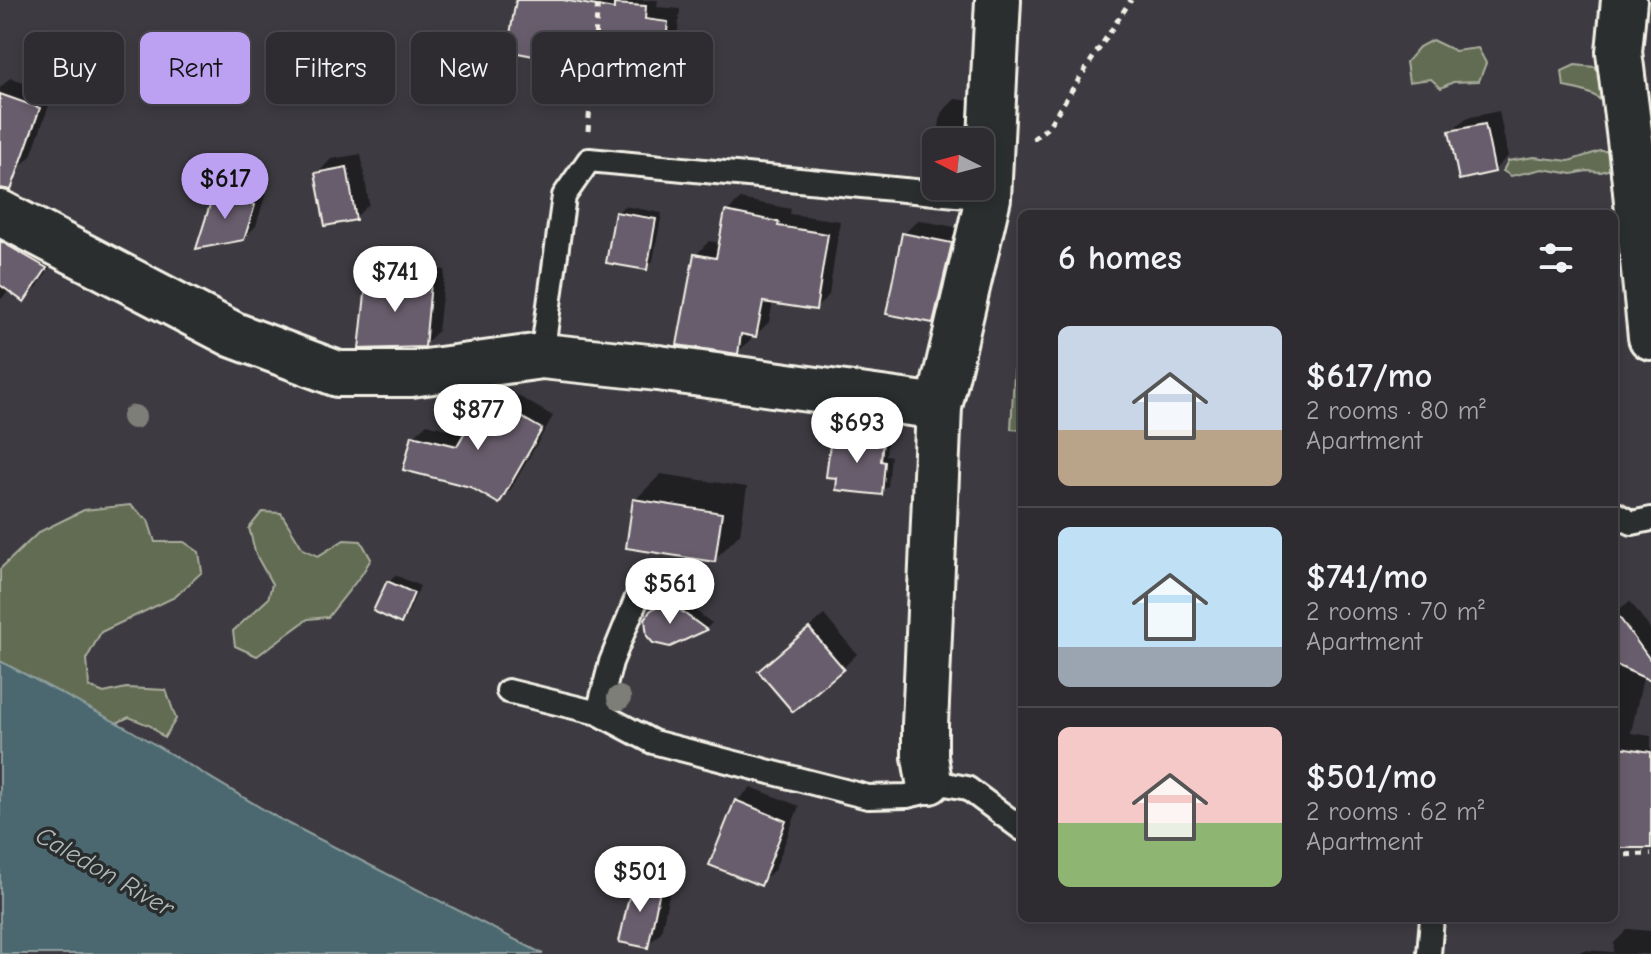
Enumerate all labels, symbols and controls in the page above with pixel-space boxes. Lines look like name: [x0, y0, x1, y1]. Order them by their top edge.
chip: Buy: [24, 32, 124, 104]
chip: Rent: [140, 32, 250, 104]
chip: Filters: [266, 32, 395, 104]
chip: New: [411, 32, 516, 104]
chip: Apartment: [532, 32, 713, 104]
north arrow: [922, 128, 994, 200]
map controls: [922, 128, 994, 200]
pin: $617: [178, 153, 272, 221]
text: $617: [199, 164, 251, 194]
icon: filters: [1534, 236, 1578, 280]
text: 6 homes: [1058, 238, 1182, 278]
pin: $741: [348, 246, 442, 314]
text: $741: [371, 257, 419, 287]
text: $617/mo: [1306, 356, 1432, 396]
icon: home: [1122, 358, 1218, 454]
pin: $877: [431, 384, 525, 452]
text: $877: [452, 395, 504, 425]
text: 2 rooms · 80 m²: [1306, 396, 1486, 426]
pin: $693: [810, 397, 904, 465]
text: $693: [829, 408, 885, 438]
text: Apartment: [1306, 426, 1422, 456]
text: $741/mo: [1306, 557, 1428, 597]
pin: $561: [623, 558, 717, 626]
icon: home: [1122, 559, 1218, 655]
text: $561: [643, 569, 697, 599]
text: 2 rooms · 70 m²: [1306, 597, 1485, 627]
text: Apartment: [1306, 627, 1422, 657]
text: $501/mo: [1306, 757, 1437, 797]
icon: home: [1122, 759, 1218, 855]
text: 2 rooms · 62 m²: [1306, 797, 1484, 827]
water label: Caledon River: [30, 820, 180, 924]
text: Apartment: [1306, 827, 1422, 857]
pin: $501: [593, 846, 687, 914]
text: $501: [613, 857, 667, 887]

